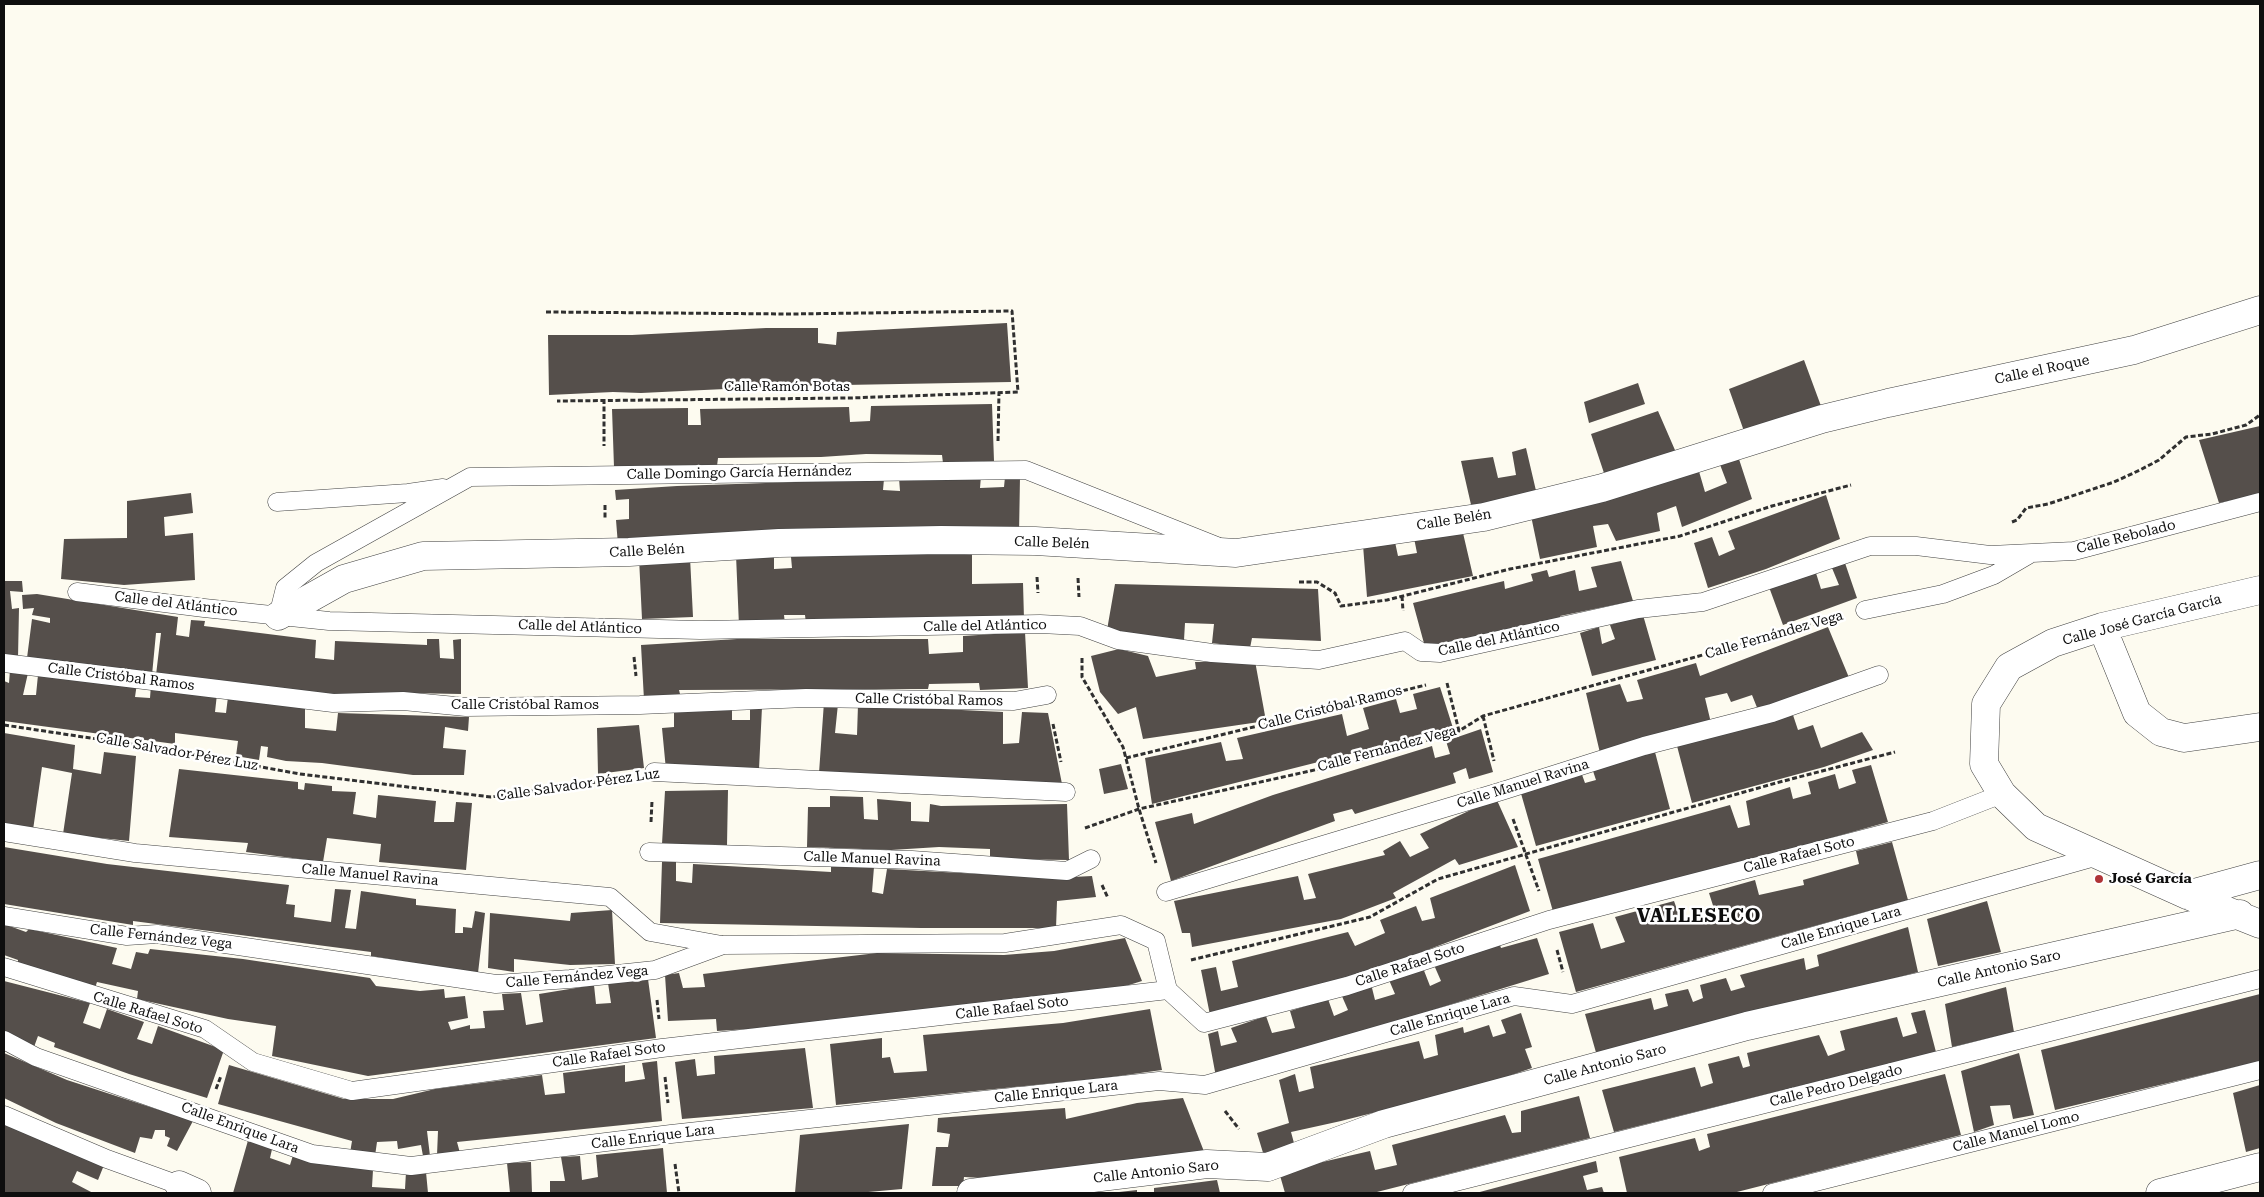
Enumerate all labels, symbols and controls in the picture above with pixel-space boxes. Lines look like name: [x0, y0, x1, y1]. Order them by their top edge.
street label: Calle el Roque: [1993, 352, 2091, 388]
street label: Calle Ramón Botas: [724, 379, 850, 395]
street label: Calle Domingo García Hernández: [627, 463, 851, 483]
street label: Calle Belén: [1415, 506, 1493, 534]
street label: Calle Rebolado: [2075, 517, 2177, 557]
street label: Calle Belén: [1014, 533, 1090, 553]
street label: Calle Belén: [609, 541, 685, 561]
street label: Calle del Atlántico: [114, 588, 238, 620]
street label: Calle José García García: [2061, 591, 2223, 649]
street label: Calle Fernández Vega: [1703, 607, 1845, 663]
street label: Calle del Atlántico: [518, 616, 642, 638]
street label: Calle del Atlántico: [923, 617, 1047, 635]
street label: Calle del Atlántico: [1437, 618, 1561, 660]
street label: Calle Cristóbal Ramos: [47, 660, 195, 694]
street label: Calle Cristóbal Ramos: [1256, 682, 1404, 734]
street label: Calle Cristóbal Ramos: [855, 690, 1003, 710]
street label: Calle Cristóbal Ramos: [451, 697, 599, 713]
street label: Calle Fernández Vega: [1316, 722, 1458, 776]
street label: Calle Salvador Pérez Luz: [95, 729, 259, 775]
street label: Calle Manuel Ravina: [1455, 756, 1591, 812]
street label: Calle Salvador Pérez Luz: [496, 765, 660, 805]
street label: Calle Rafael Soto: [1742, 833, 1856, 877]
street label: Calle Manuel Ravina: [803, 848, 941, 870]
street label: Calle Manuel Ravina: [301, 861, 439, 889]
place label: José García: [2109, 871, 2192, 887]
marker: José García: [2093, 873, 2105, 885]
street label: Calle Enrique Lara: [1779, 903, 1903, 953]
district label: VALLESECO: [1636, 905, 1762, 927]
street label: Calle Fernández Vega: [89, 921, 233, 953]
street label: Calle Rafael Soto: [1353, 939, 1467, 991]
street label: Calle Antonio Saro: [1936, 947, 2062, 991]
street label: Calle Fernández Vega: [505, 962, 649, 992]
street label: Calle Rafael Soto: [91, 988, 205, 1038]
street label: Calle Enrique Lara: [1388, 990, 1512, 1040]
street label: Calle Rafael Soto: [954, 993, 1070, 1023]
street label: Calle Rafael Soto: [551, 1039, 667, 1071]
street label: Calle Antonio Saro: [1542, 1041, 1668, 1089]
street label: Calle Pedro Delgado: [1768, 1061, 1904, 1111]
street label: Calle Enrique Lara: [993, 1077, 1119, 1107]
street label: Calle Enrique Lara: [179, 1099, 301, 1157]
street label: Calle Manuel Lomo: [1951, 1108, 2081, 1156]
street label: Calle Enrique Lara: [590, 1121, 716, 1153]
street label: Calle Antonio Saro: [1092, 1157, 1220, 1187]

